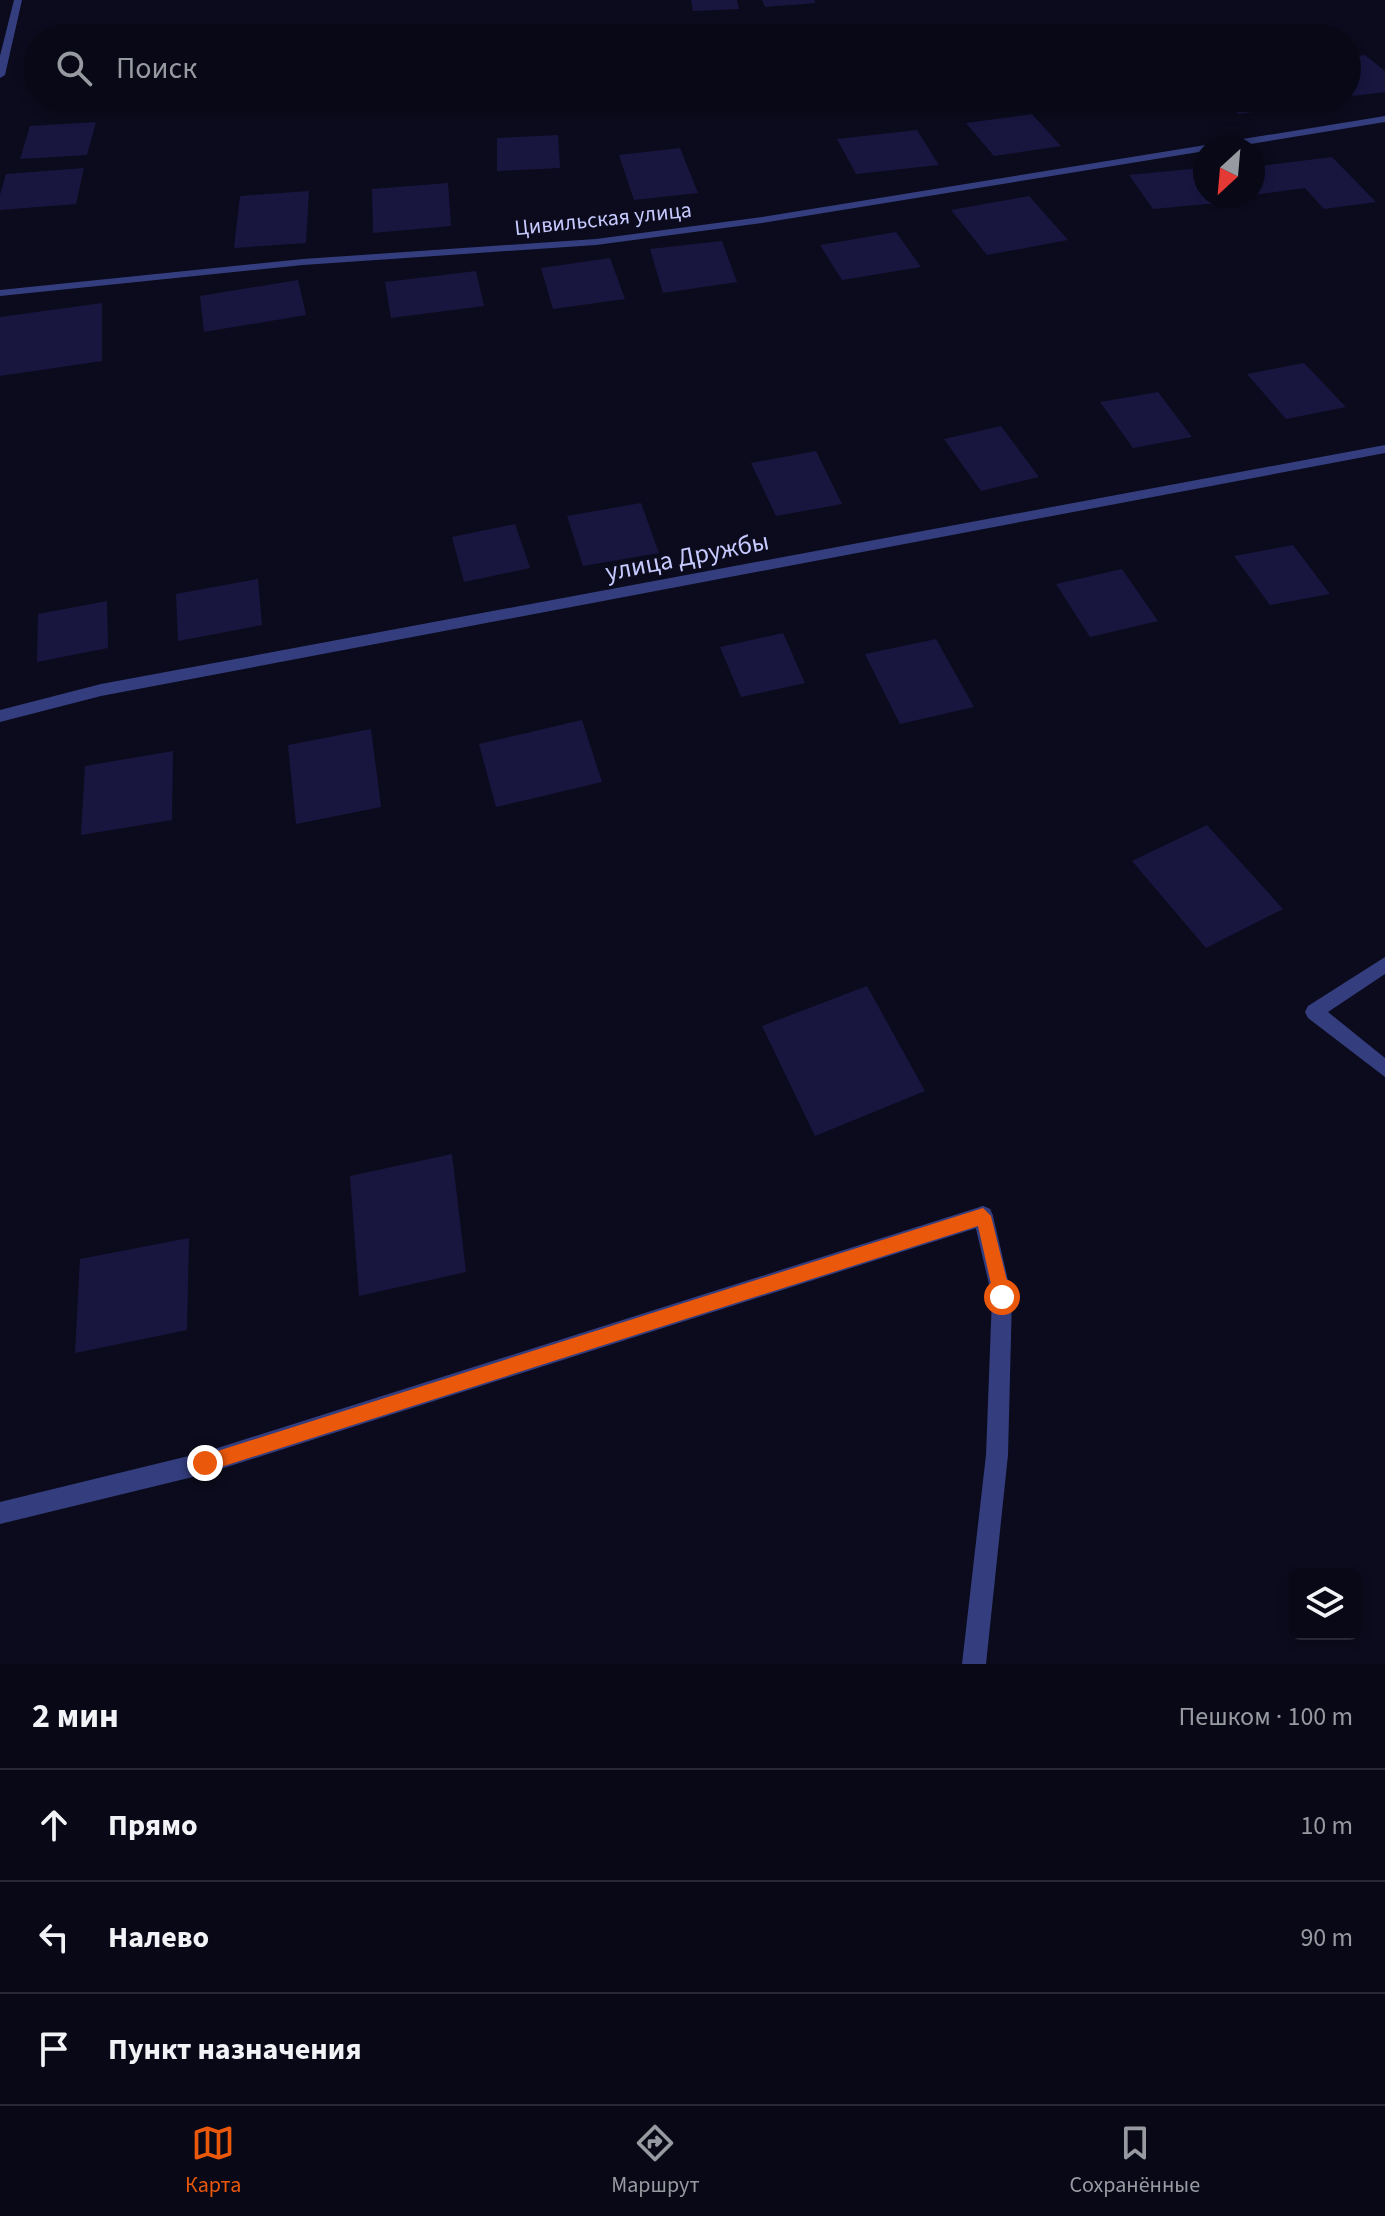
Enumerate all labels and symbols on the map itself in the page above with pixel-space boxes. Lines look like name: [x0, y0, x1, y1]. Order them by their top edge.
north arrow: [1193, 136, 1265, 208]
street label: Цивильская улица: [513, 194, 693, 244]
street label: улица Дружбы: [602, 522, 772, 590]
route start: [984, 1279, 1020, 1315]
route end: [187, 1445, 223, 1481]

